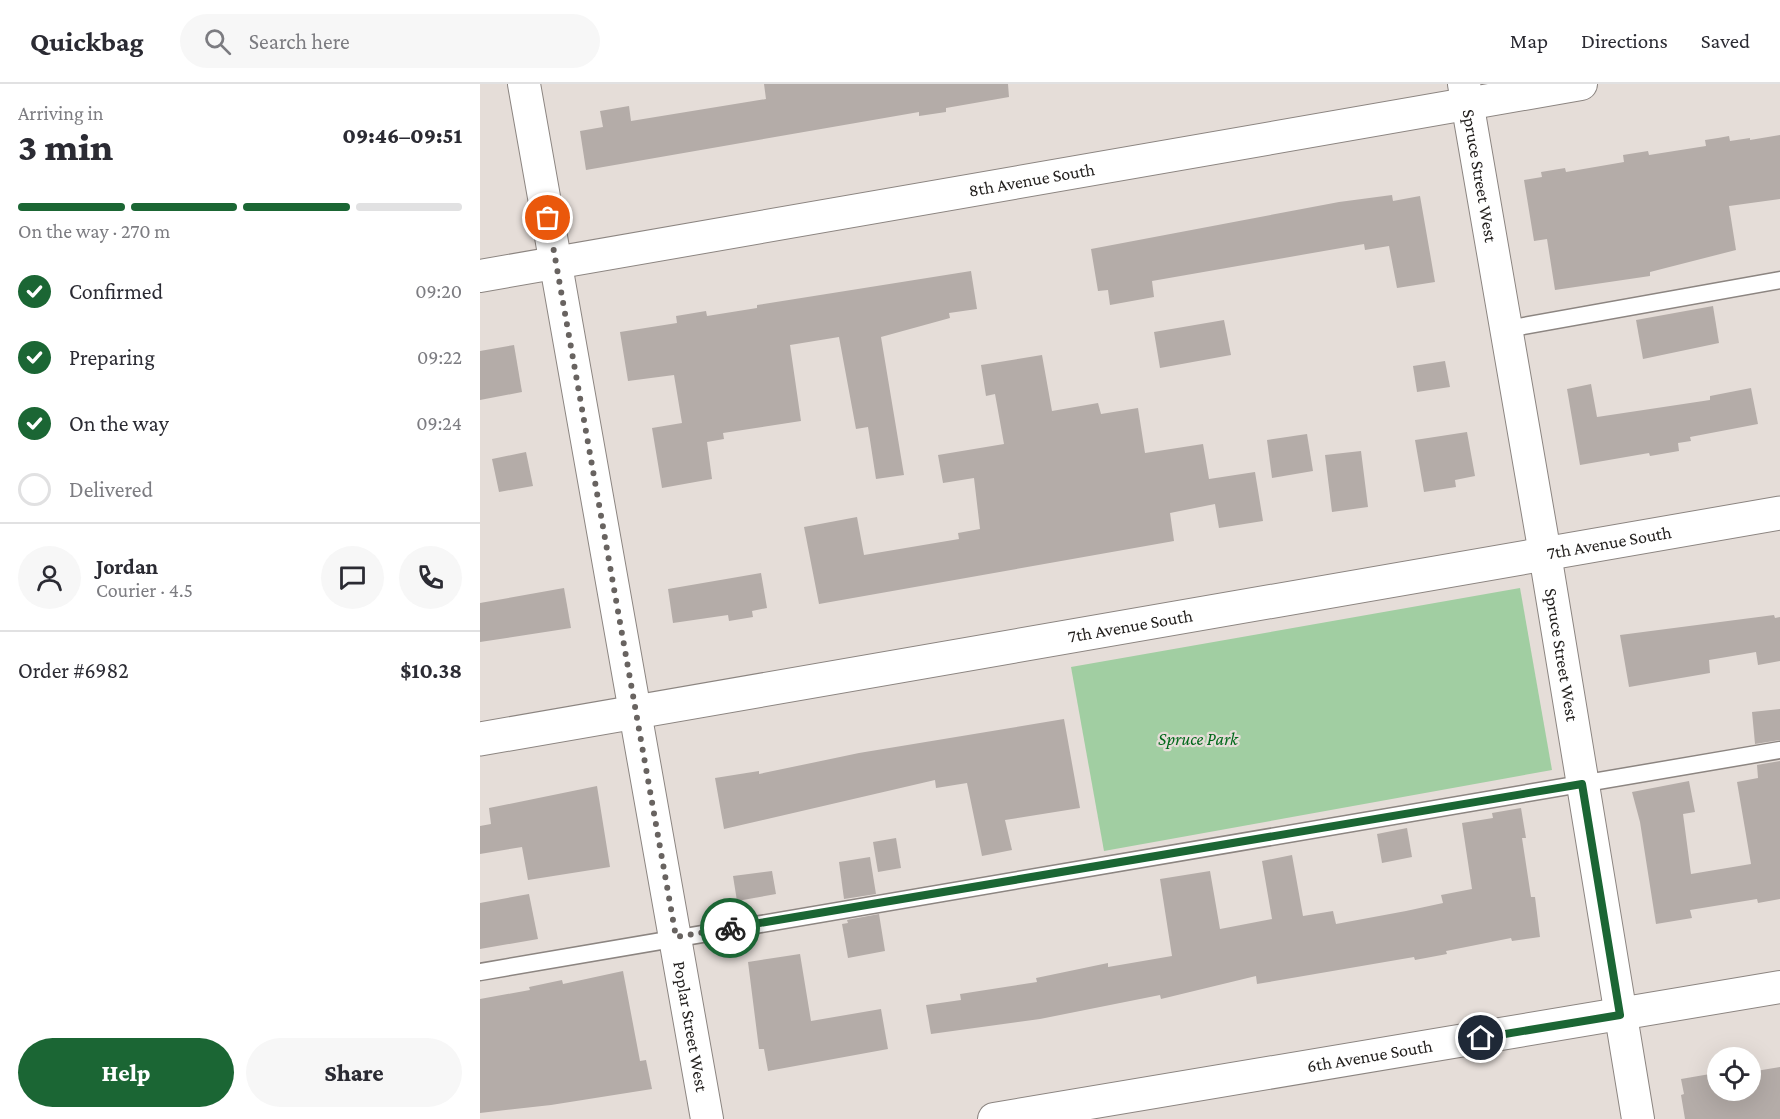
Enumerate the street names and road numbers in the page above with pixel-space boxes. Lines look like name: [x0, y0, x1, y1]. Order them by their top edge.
street label: Spruce Street West: [1458, 108, 1501, 245]
street label: 8th Avenue South: [967, 159, 1097, 201]
street label: 7th Avenue South: [1545, 522, 1673, 563]
street label: Spruce Street West: [1541, 587, 1583, 724]
street label: 7th Avenue South: [1066, 605, 1194, 647]
street label: Poplar Street West: [669, 960, 712, 1094]
street label: 6th Avenue South: [1305, 1035, 1434, 1076]

